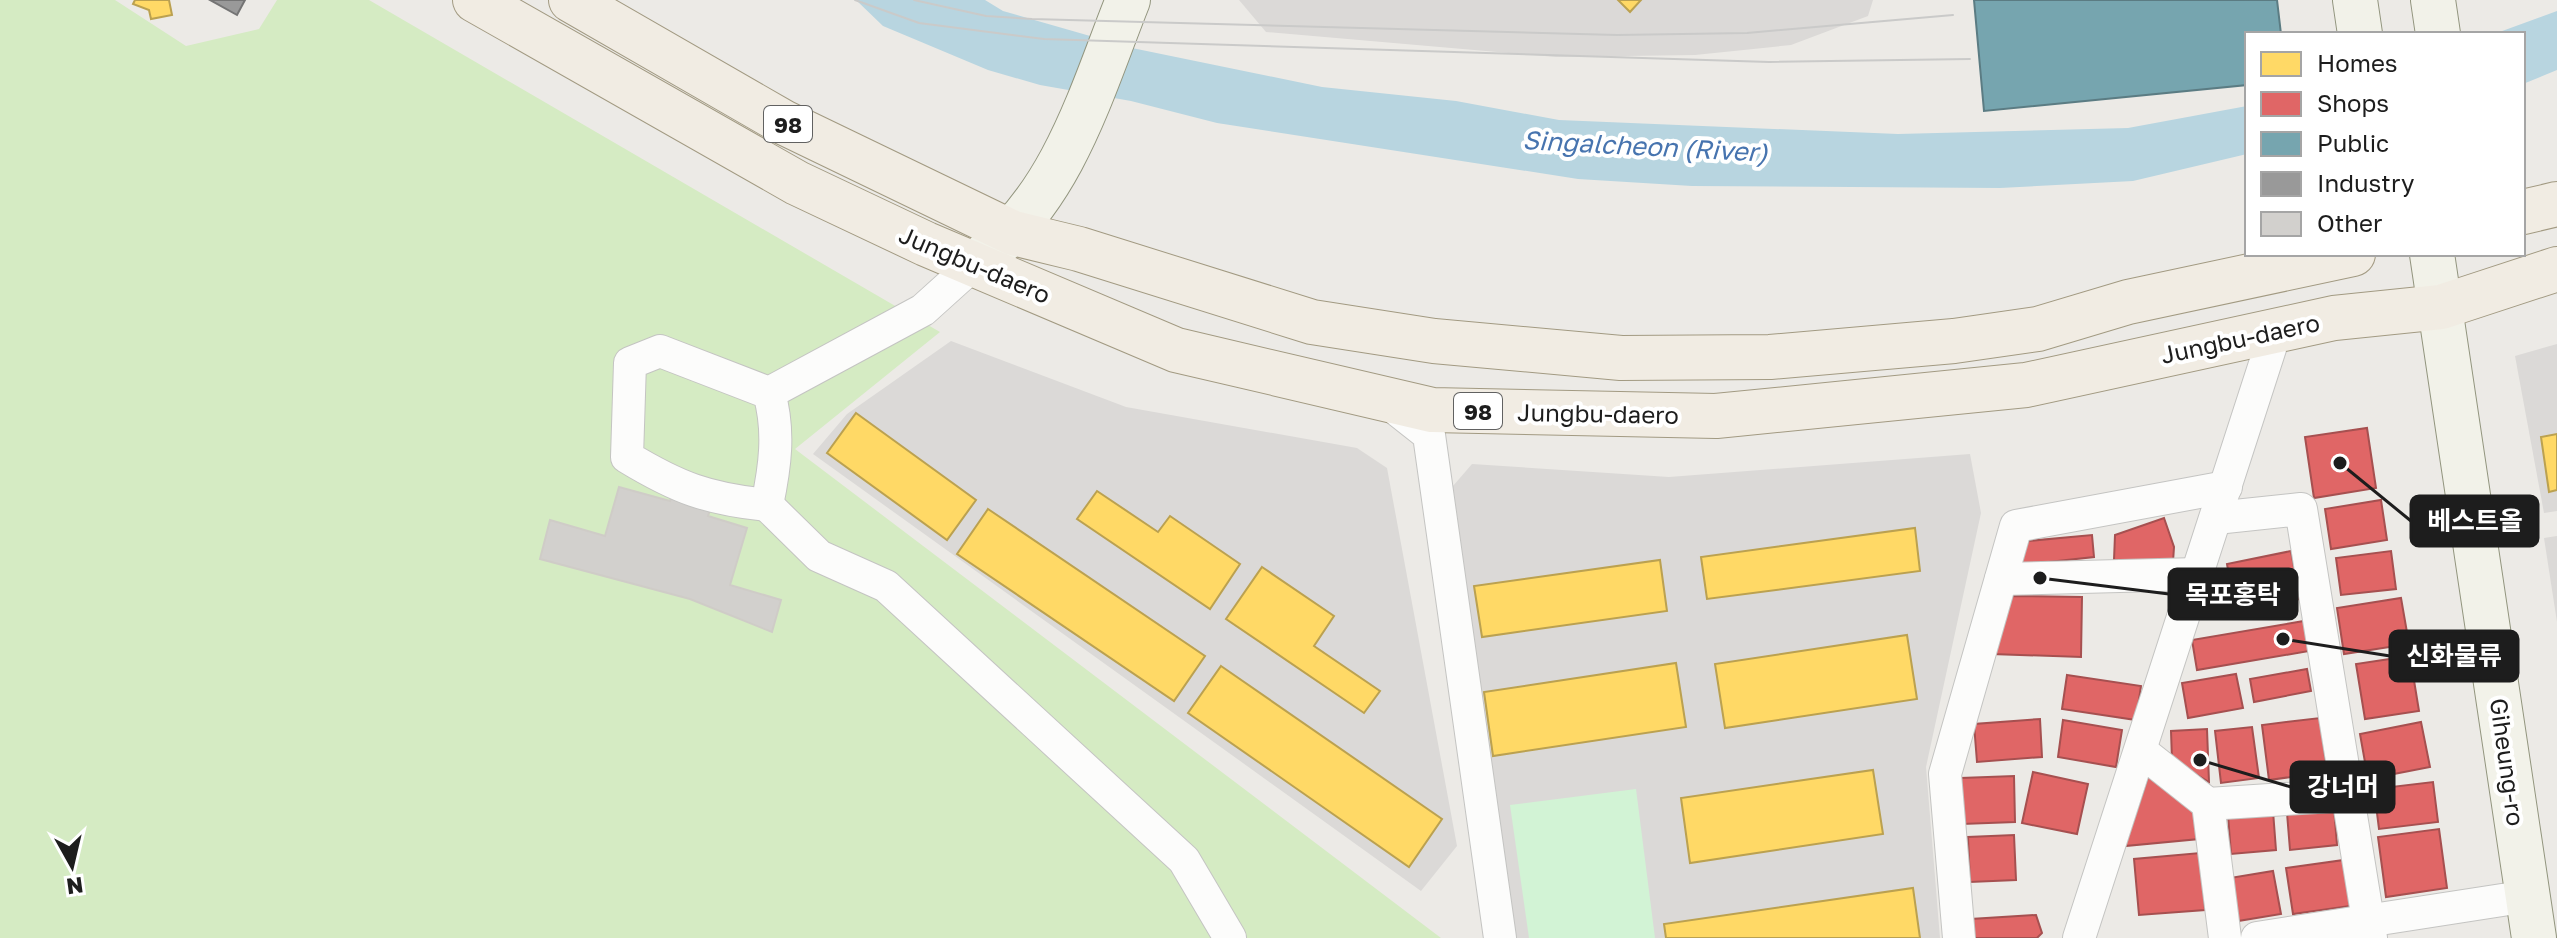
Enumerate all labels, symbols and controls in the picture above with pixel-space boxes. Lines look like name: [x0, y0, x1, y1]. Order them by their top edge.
legend: [2245, 32, 2525, 256]
text: Homes: [2317, 48, 2398, 77]
text: Shops: [2317, 88, 2389, 117]
road number: 98: [764, 106, 812, 142]
water label: Singalcheon (River): [1522, 124, 1768, 168]
text: Public: [2317, 128, 2389, 157]
text: Industry: [2317, 168, 2414, 197]
text: Other: [2317, 208, 2382, 237]
street label: Jungbu-daero: [895, 219, 1055, 309]
street label: Jungbu-daero: [2158, 307, 2322, 369]
road number: 98: [1454, 393, 1502, 429]
street label: Jungbu-daero: [1517, 397, 1679, 429]
callout: 베스트올: [2411, 496, 2538, 546]
text: 베스트올: [2427, 505, 2523, 536]
callout: 목포홍탁: [2169, 569, 2297, 619]
text: 목포홍탁: [2185, 579, 2281, 610]
callout: 신화물류: [2390, 631, 2518, 681]
text: 신화물류: [2406, 640, 2502, 671]
street label: Giheung-ro: [2485, 696, 2531, 828]
callout: 강너머: [2291, 762, 2394, 812]
text: 강너머: [2307, 771, 2379, 802]
north arrow: [32, 826, 112, 906]
text: N: [65, 872, 85, 901]

